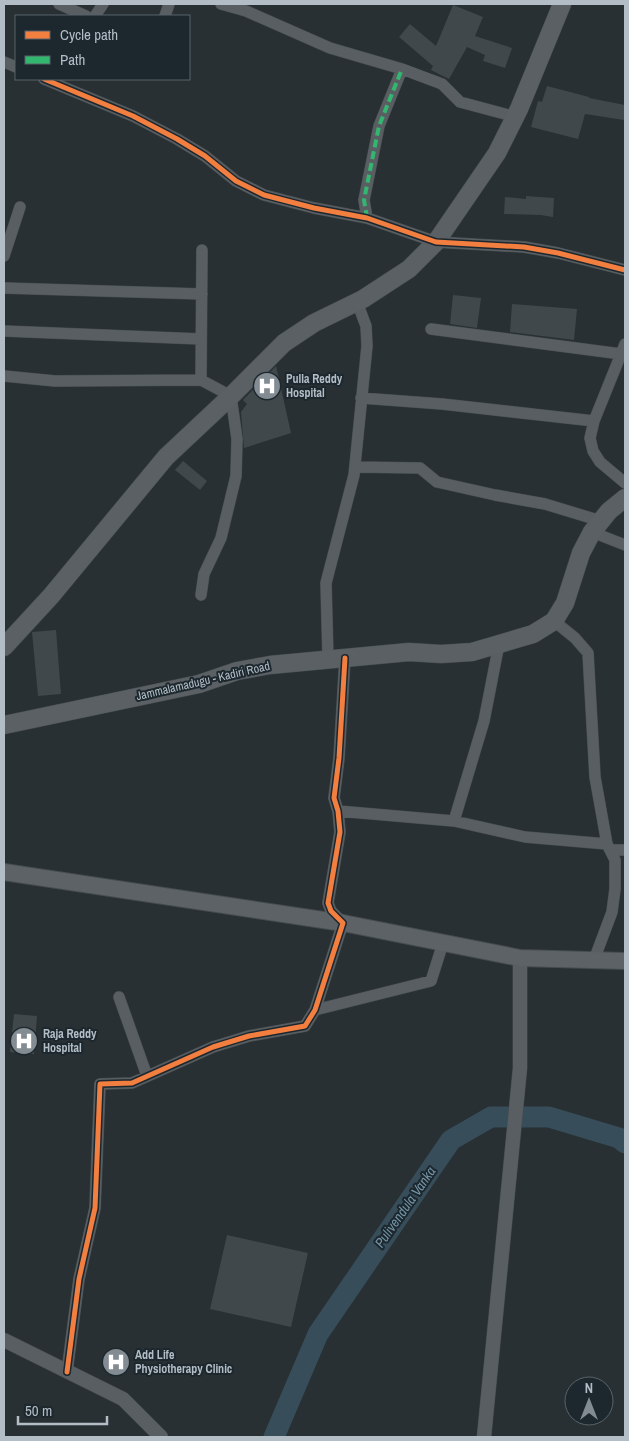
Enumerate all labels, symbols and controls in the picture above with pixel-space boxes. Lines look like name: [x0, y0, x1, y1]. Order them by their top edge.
legend: [15, 15, 190, 80]
text: Cycle path: [60, 24, 118, 45]
text: Path: [60, 49, 85, 70]
hospital icon: Pulla Reddy Hospital: [252, 371, 282, 401]
place label: Pulla Reddy Hospital: [286, 371, 343, 401]
street label: Jammalamadugu - Kadiri Road: [135, 658, 271, 704]
hospital icon: Raja Reddy Hospital: [9, 1026, 39, 1056]
place label: Raja Reddy Hospital: [43, 1026, 97, 1056]
water label: Pulivendula Vanka: [370, 1163, 440, 1251]
hospital icon: Add Life Physiotherapy Clinic: [101, 1347, 131, 1377]
place label: Add Life Physiotherapy Clinic: [135, 1347, 233, 1377]
north arrow: [564, 1376, 614, 1426]
text: N: [585, 1379, 593, 1397]
scale bar: [18, 1394, 106, 1426]
text: 50 m: [25, 1400, 52, 1421]

